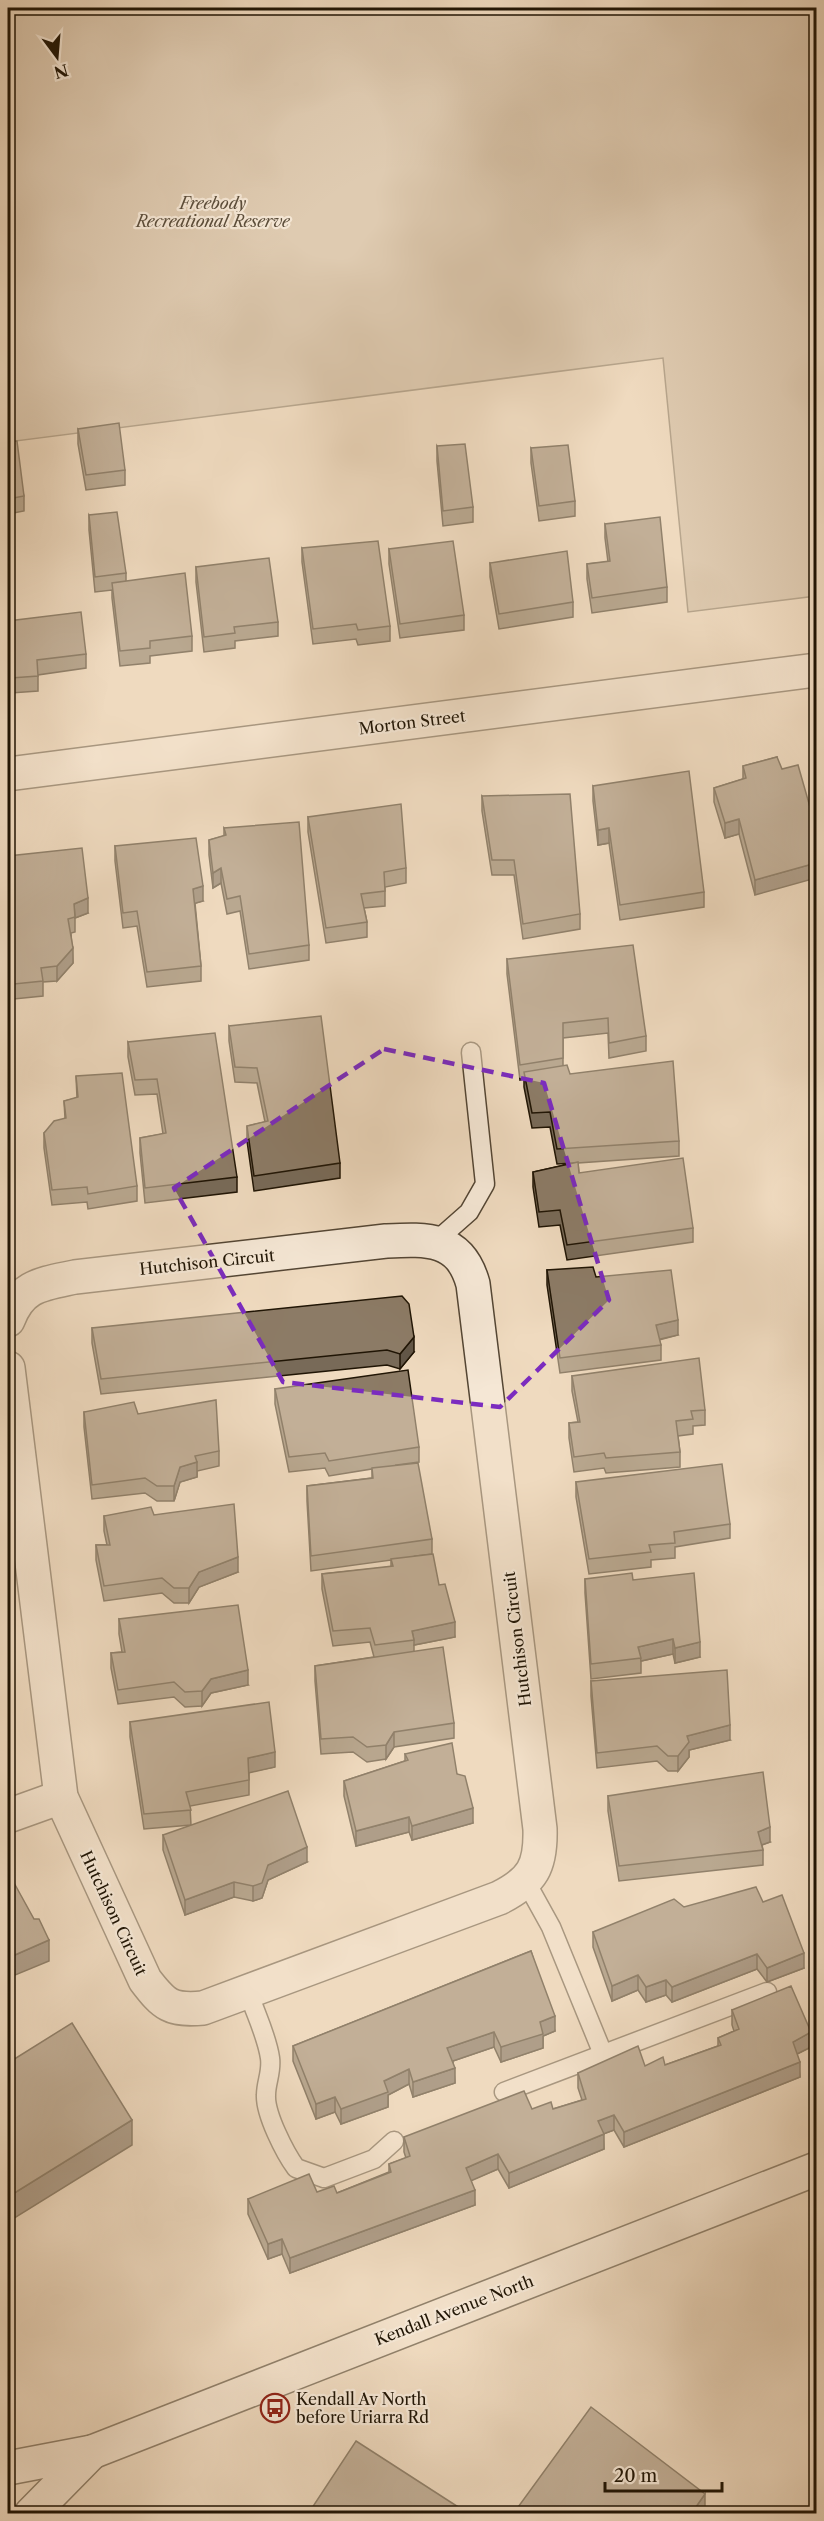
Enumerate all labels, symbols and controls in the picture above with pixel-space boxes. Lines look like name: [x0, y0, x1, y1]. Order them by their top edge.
north arrow: [27, 27, 87, 87]
text: N: [52, 60, 71, 83]
park label: Freebody Recreational Reserve: [134, 193, 291, 231]
street label: Morton Street: [357, 705, 467, 738]
street label: Hutchison Circuit: [138, 1245, 276, 1279]
street label: Hutchison Circuit: [499, 1570, 535, 1708]
street label: Hutchison Circuit: [76, 1847, 152, 1979]
street label: Kendall Avenue North: [372, 2270, 536, 2350]
place label: Kendall Av North before Uriarra Rd: [296, 2389, 429, 2427]
bus stop icon: Kendall Av North before Uriarra Rd: [259, 2392, 291, 2424]
scale bar: [605, 2455, 722, 2493]
text: 20 m: [614, 2465, 658, 2487]

